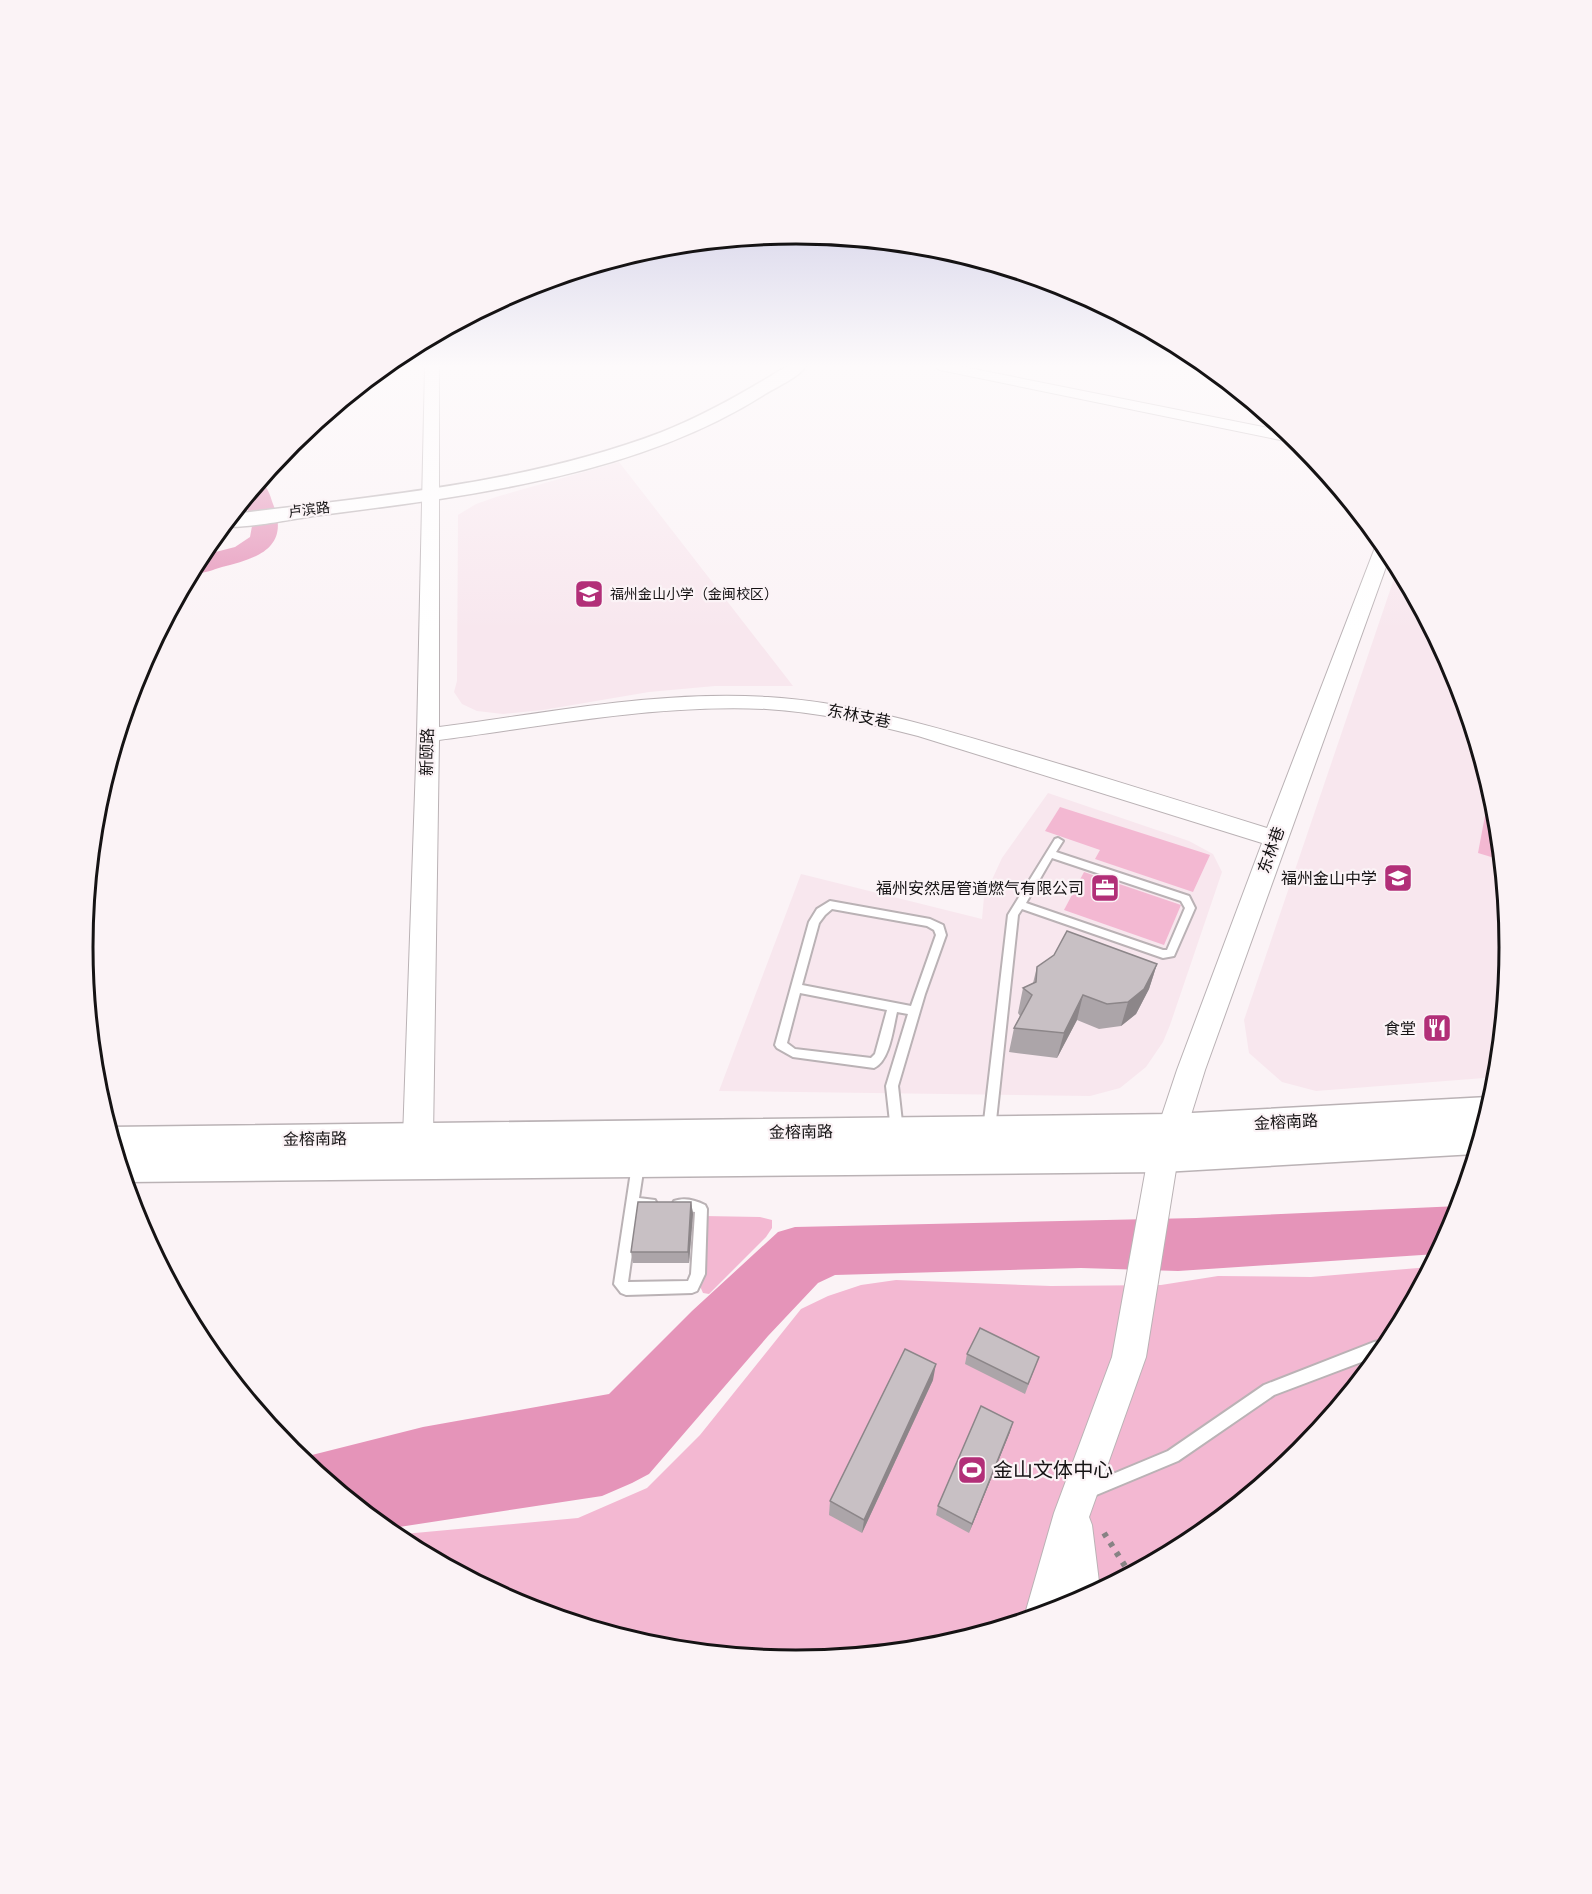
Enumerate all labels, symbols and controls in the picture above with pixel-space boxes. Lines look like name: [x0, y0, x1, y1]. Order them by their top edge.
street label: 卢滨路: [287, 499, 331, 521]
school or university icon: 福州金山小学（金闽校区）: [573, 578, 605, 610]
place label: 福州金山小学（金闽校区）: [610, 586, 778, 603]
street label: 东林支巷: [826, 701, 892, 731]
street label: 新颐路: [417, 728, 437, 776]
street label: 东林巷: [1254, 824, 1288, 876]
school or university icon: 福州金山中学: [1382, 862, 1414, 894]
place label: 福州金山中学: [1281, 869, 1377, 888]
office icon: 福州安然居管道燃气有限公司: [1089, 872, 1121, 904]
place label: 福州安然居管道燃气有限公司: [876, 879, 1084, 898]
restaurant icon: 食堂: [1421, 1012, 1453, 1044]
place label: 食堂: [1384, 1019, 1416, 1038]
street label: 金榕南路: [1254, 1111, 1318, 1133]
street label: 金榕南路: [769, 1122, 833, 1142]
street label: 金榕南路: [283, 1129, 347, 1149]
sports icon: 金山文体中心: [956, 1454, 988, 1486]
place label: 金山文体中心: [993, 1458, 1113, 1482]

